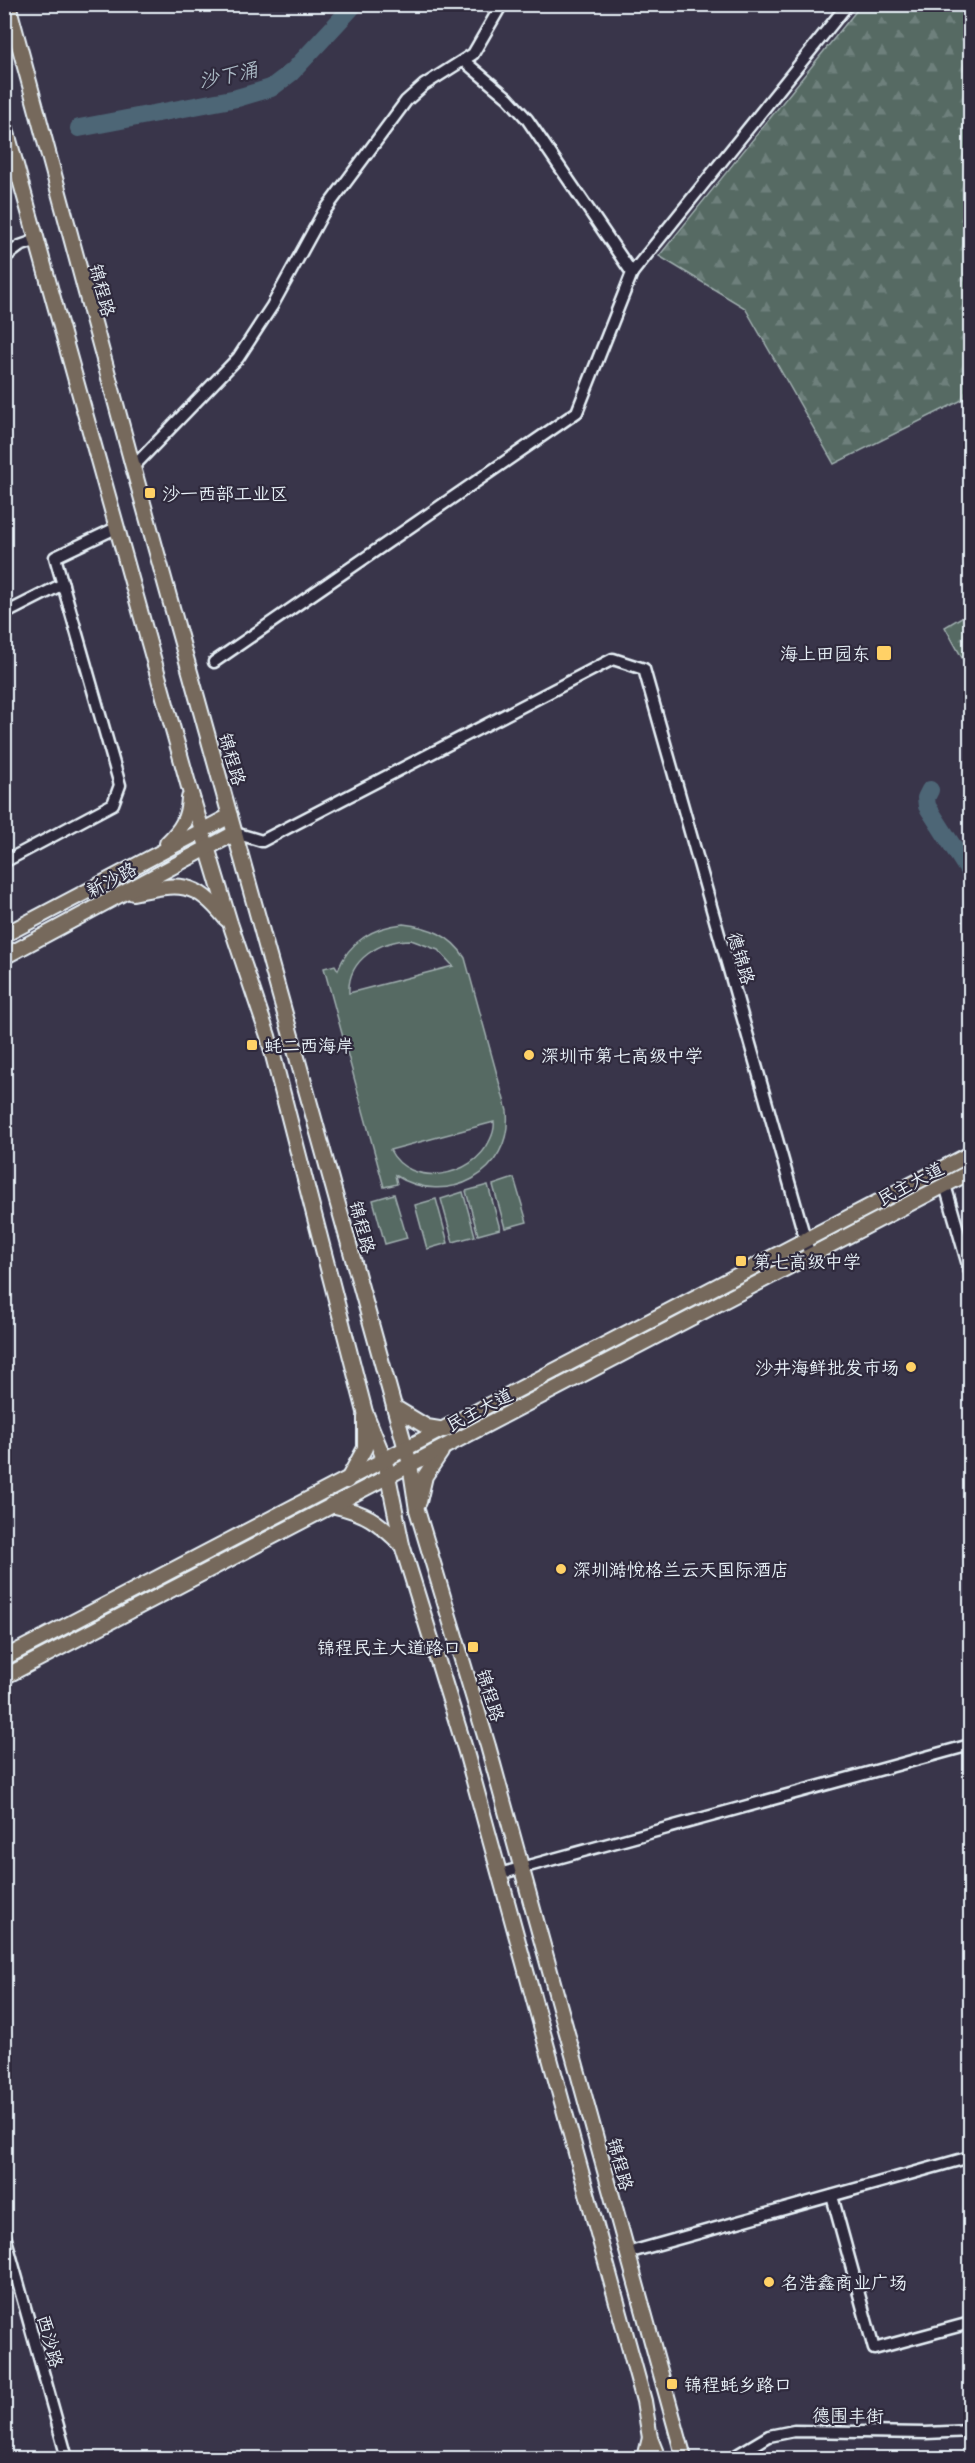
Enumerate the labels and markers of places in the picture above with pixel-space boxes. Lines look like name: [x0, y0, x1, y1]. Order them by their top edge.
place label: 沙一西部工业区: [162, 481, 288, 505]
marker: 沙一西部工业区: [143, 486, 157, 500]
place label: 海上田园东: [780, 641, 870, 665]
marker: 海上田园东: [875, 644, 893, 662]
place label: 蚝二西海岸: [264, 1033, 354, 1057]
marker: 蚝二西海岸: [245, 1038, 259, 1052]
place label: 深圳市第七高级中学: [541, 1043, 703, 1067]
marker: 深圳市第七高级中学: [522, 1048, 536, 1062]
place label: 第七高级中学: [753, 1249, 861, 1273]
marker: 第七高级中学: [734, 1254, 748, 1268]
place label: 沙井海鲜批发市场: [755, 1355, 899, 1379]
marker: 沙井海鲜批发市场: [904, 1360, 918, 1374]
place label: 深圳澔悦格兰云天国际酒店: [573, 1557, 789, 1581]
marker: 深圳澔悦格兰云天国际酒店: [554, 1562, 568, 1576]
place label: 锦程民主大道路口: [317, 1635, 461, 1659]
marker: 锦程民主大道路口: [466, 1640, 480, 1654]
place label: 名浩鑫商业广场: [781, 2270, 907, 2294]
marker: 名浩鑫商业广场: [762, 2275, 776, 2289]
place label: 锦程蚝乡路口: [684, 2372, 792, 2396]
marker: 锦程蚝乡路口: [665, 2377, 679, 2391]

